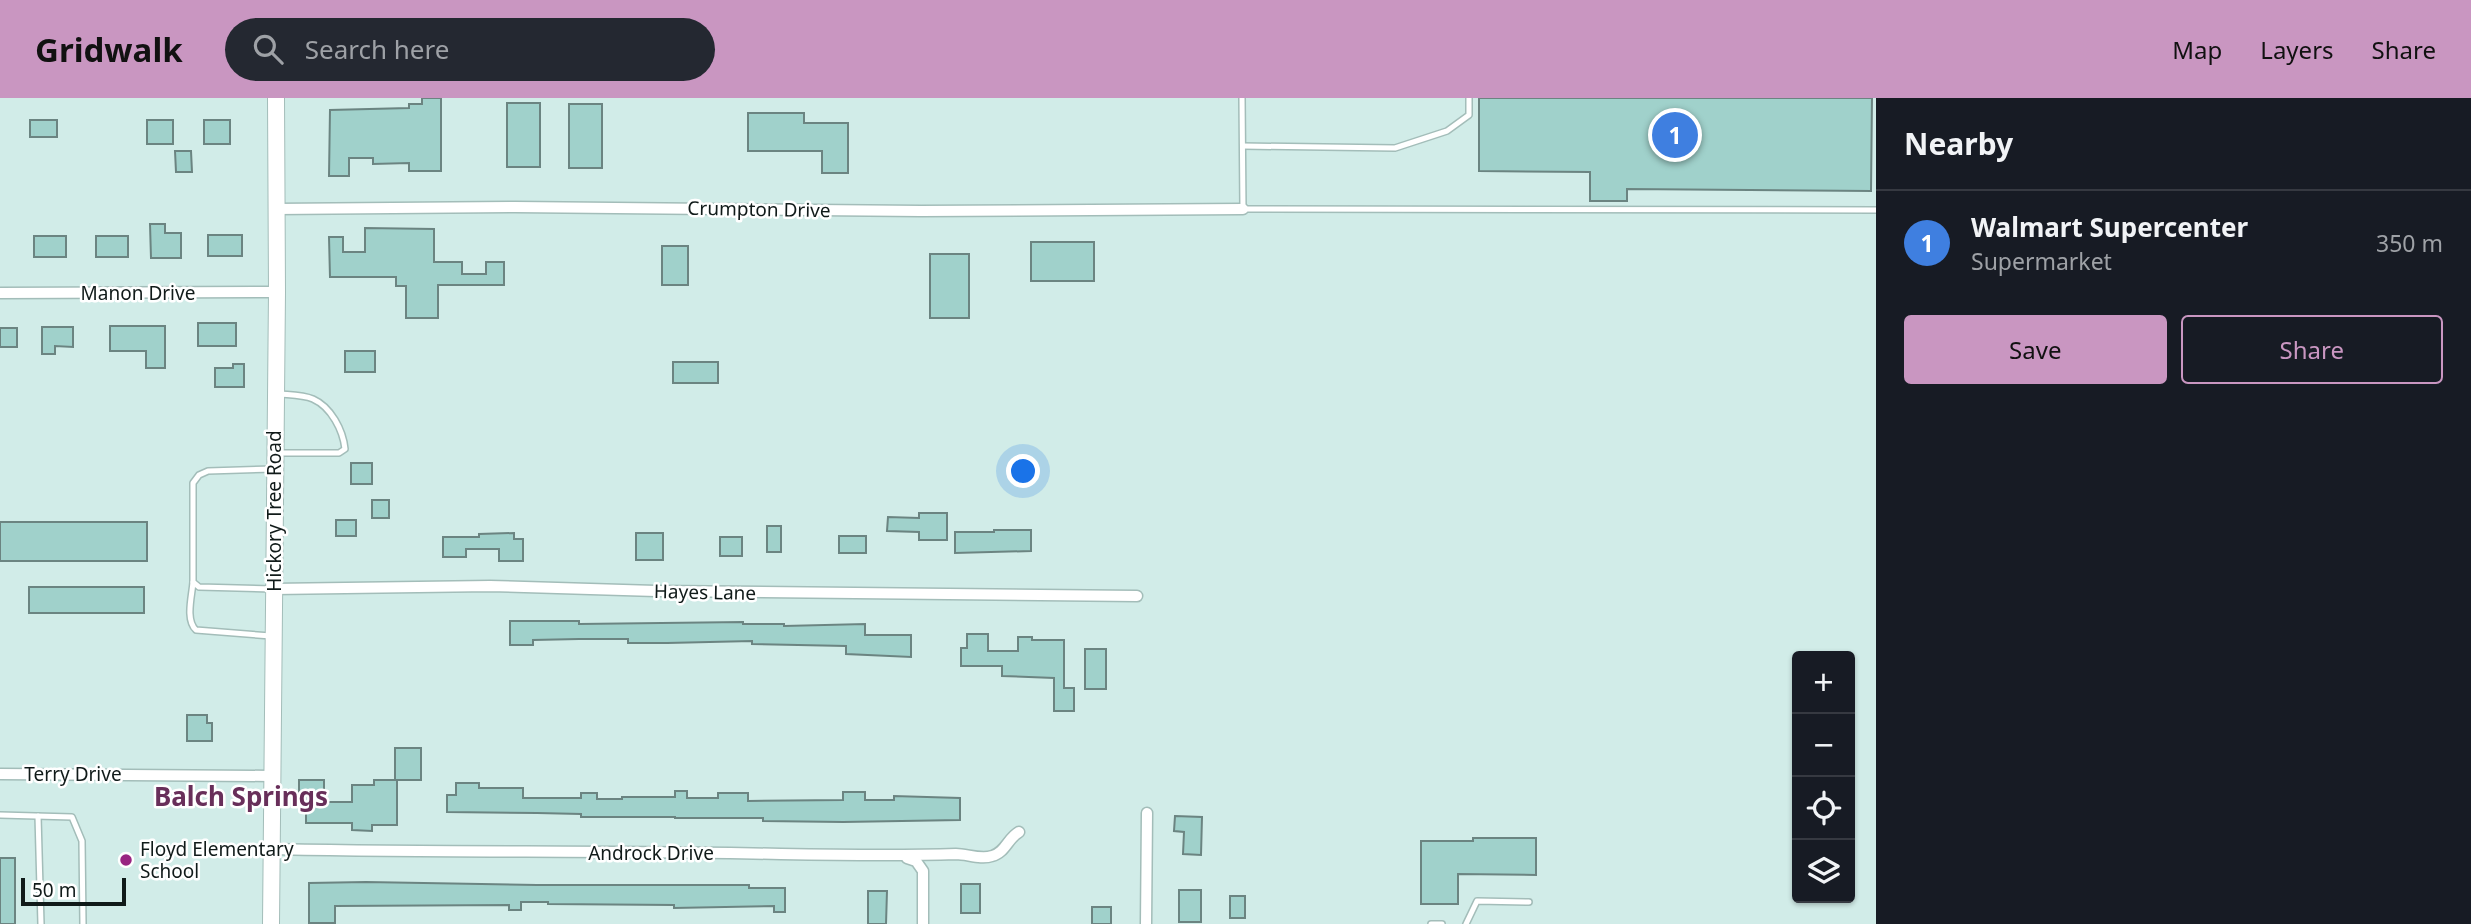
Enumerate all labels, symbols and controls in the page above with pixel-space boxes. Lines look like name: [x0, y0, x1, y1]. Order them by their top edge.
search box: [225, 18, 715, 81]
text: Gridwalk: [35, 27, 183, 72]
icon: search: [249, 30, 287, 68]
text: Search here: [305, 31, 449, 67]
text: Map: [2172, 33, 2222, 66]
text: Layers: [2260, 33, 2334, 66]
text: Share: [2372, 33, 2436, 66]
pin: 1: [1652, 109, 1698, 161]
text: Nearby: [1904, 123, 2013, 164]
street label: Crumpton Drive: [687, 195, 831, 223]
text: Walmart Supercenter: [1971, 209, 2248, 245]
text: 1: [1920, 227, 1934, 259]
text: 350 m: [2376, 227, 2443, 259]
text: Supermarket: [1971, 245, 2112, 277]
street label: Manon Drive: [81, 280, 195, 306]
button: Save: [1904, 315, 2167, 384]
button: Share: [2181, 315, 2443, 384]
street label: Hickory Tree Road: [261, 430, 287, 592]
your location: [1006, 454, 1040, 488]
street label: Hayes Lane: [654, 578, 756, 606]
map controls: [1792, 651, 1855, 903]
button: +: [1792, 651, 1855, 714]
button: −: [1792, 714, 1855, 777]
street label: Terry Drive: [24, 761, 122, 787]
button: locate: [1792, 777, 1855, 840]
district label: Balch Springs: [154, 778, 328, 814]
place label: Floyd Elementary School: [140, 836, 294, 884]
street label: Androck Drive: [588, 840, 714, 866]
button: layers: [1792, 840, 1855, 903]
marker: Floyd Elementary School: [118, 852, 134, 868]
scale bar: [21, 875, 126, 907]
text: 50 m: [32, 877, 76, 903]

